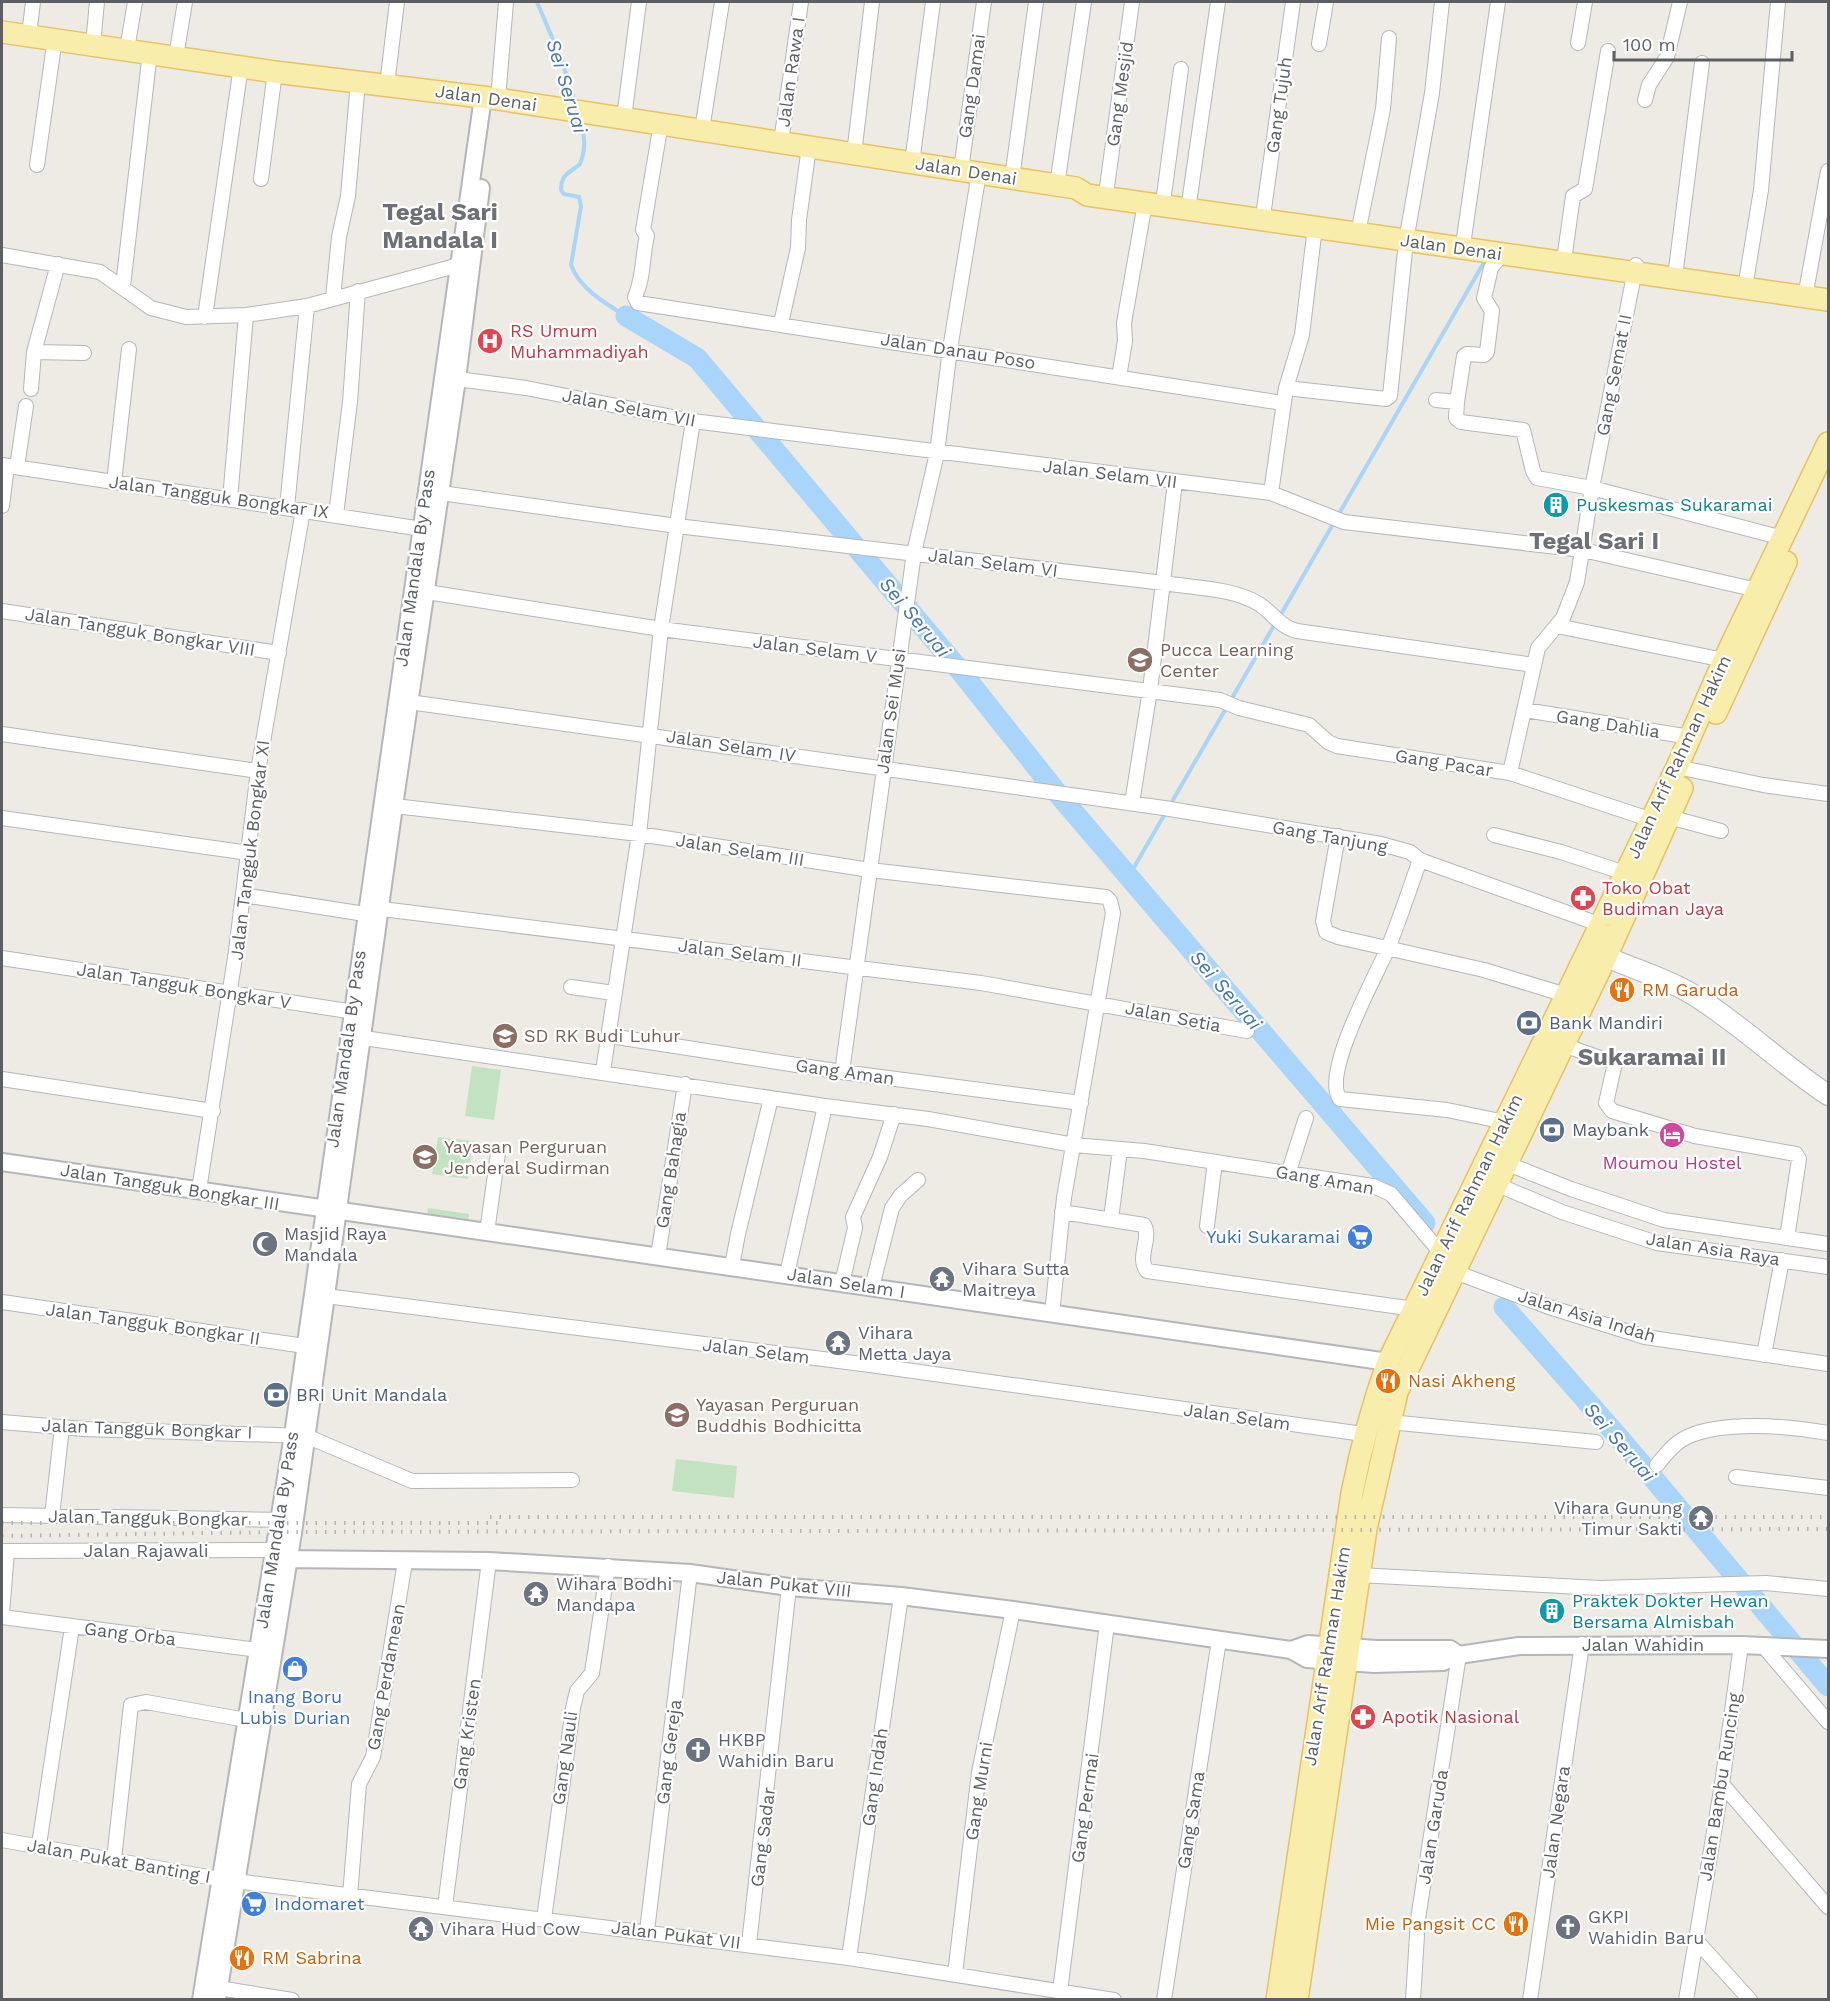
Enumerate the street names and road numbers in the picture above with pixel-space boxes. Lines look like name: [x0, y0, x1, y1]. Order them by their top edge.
street label: Jalan Rawa I: [772, 15, 809, 128]
street label: Gang Damai: [954, 32, 989, 140]
street label: Gang Mesjid: [1102, 40, 1137, 148]
street label: Gang Tujuh: [1261, 55, 1296, 155]
street label: Jalan Denai: [434, 80, 538, 115]
street label: Jalan Denai: [914, 152, 1018, 189]
street label: Jalan Denai: [1399, 229, 1503, 264]
street label: Gang Semat II: [1591, 312, 1636, 437]
street label: Jalan Danau Poso: [879, 328, 1037, 373]
street label: Jalan Selam VII: [561, 384, 698, 431]
street label: Jalan Selam VII: [1041, 455, 1179, 492]
street label: Jalan Mandala By Pass: [390, 468, 439, 668]
street label: Jalan Tangguk Bongkar IX: [108, 471, 331, 522]
street label: Jalan Selam VI: [927, 544, 1059, 581]
street label: Jalan Tangguk Bongkar VIII: [24, 603, 257, 660]
street label: Jalan Selam V: [752, 630, 879, 667]
street label: Jalan Sei Musi: [871, 647, 910, 775]
street label: Jalan Arif Rahman Hakim: [1622, 652, 1735, 862]
street label: Gang Dahlia: [1555, 705, 1662, 742]
street label: Jalan Selam IV: [665, 725, 798, 766]
street label: Jalan Tangguk Bongkar XI: [226, 739, 273, 961]
street label: Gang Pacar: [1394, 744, 1495, 781]
street label: Gang Tanjung: [1271, 816, 1390, 857]
street label: Jalan Selam III: [674, 829, 806, 870]
street label: Jalan Selam II: [677, 934, 803, 971]
street label: Jalan Mandala By Pass: [321, 949, 370, 1149]
street label: Jalan Tangguk Bongkar V: [75, 958, 293, 1013]
street label: Jalan Setia: [1123, 997, 1223, 1036]
street label: Gang Aman: [794, 1054, 896, 1089]
street label: Jalan Arif Rahman Hakim: [1410, 1090, 1527, 1299]
street label: Gang Bahagia: [651, 1110, 690, 1230]
street label: Jalan Tangguk Bongkar III: [59, 1159, 281, 1214]
street label: Gang Aman: [1274, 1161, 1376, 1199]
street label: Jalan Asia Raya: [1645, 1228, 1781, 1269]
street label: Jalan Selam I: [786, 1263, 907, 1302]
street label: Jalan Asia Indah: [1516, 1285, 1659, 1347]
street label: Jalan Tangguk Bongkar II: [44, 1298, 262, 1349]
street label: Jalan Selam: [701, 1334, 811, 1367]
street label: Jalan Selam: [1182, 1399, 1292, 1434]
street label: Jalan Tangguk Bongkar I: [41, 1414, 253, 1443]
street label: Jalan Mandala By Pass: [251, 1430, 302, 1630]
street label: Jalan Tangguk Bongkar: [48, 1505, 248, 1530]
street label: Jalan Rajawali: [83, 1540, 209, 1561]
street label: Jalan Arif Rahman Hakim: [1299, 1545, 1354, 1767]
street label: Jalan Pukat VIII: [715, 1566, 853, 1601]
street label: Gang Perdamean: [362, 1602, 409, 1752]
street label: Gang Orba: [83, 1617, 177, 1650]
street label: Jalan Wahidin: [1582, 1634, 1704, 1655]
street label: Gang Kristen: [448, 1677, 485, 1791]
street label: Jalan Bambu Runcing: [1694, 1691, 1745, 1883]
street label: Gang Gereja: [652, 1698, 685, 1806]
street label: Gang Nauli: [548, 1710, 581, 1806]
street label: Gang Indah: [857, 1726, 892, 1827]
street label: Gang Murni: [960, 1740, 997, 1842]
street label: Gang Permai: [1066, 1752, 1103, 1864]
street label: Jalan Negara: [1537, 1764, 1574, 1880]
street label: Jalan Garuda: [1413, 1768, 1452, 1886]
street label: Gang Sama: [1172, 1769, 1209, 1870]
street label: Gang Sadar: [746, 1786, 779, 1888]
street label: Jalan Pukat Banting I: [26, 1834, 213, 1887]
street label: Jalan Pukat VII: [610, 1916, 742, 1953]

